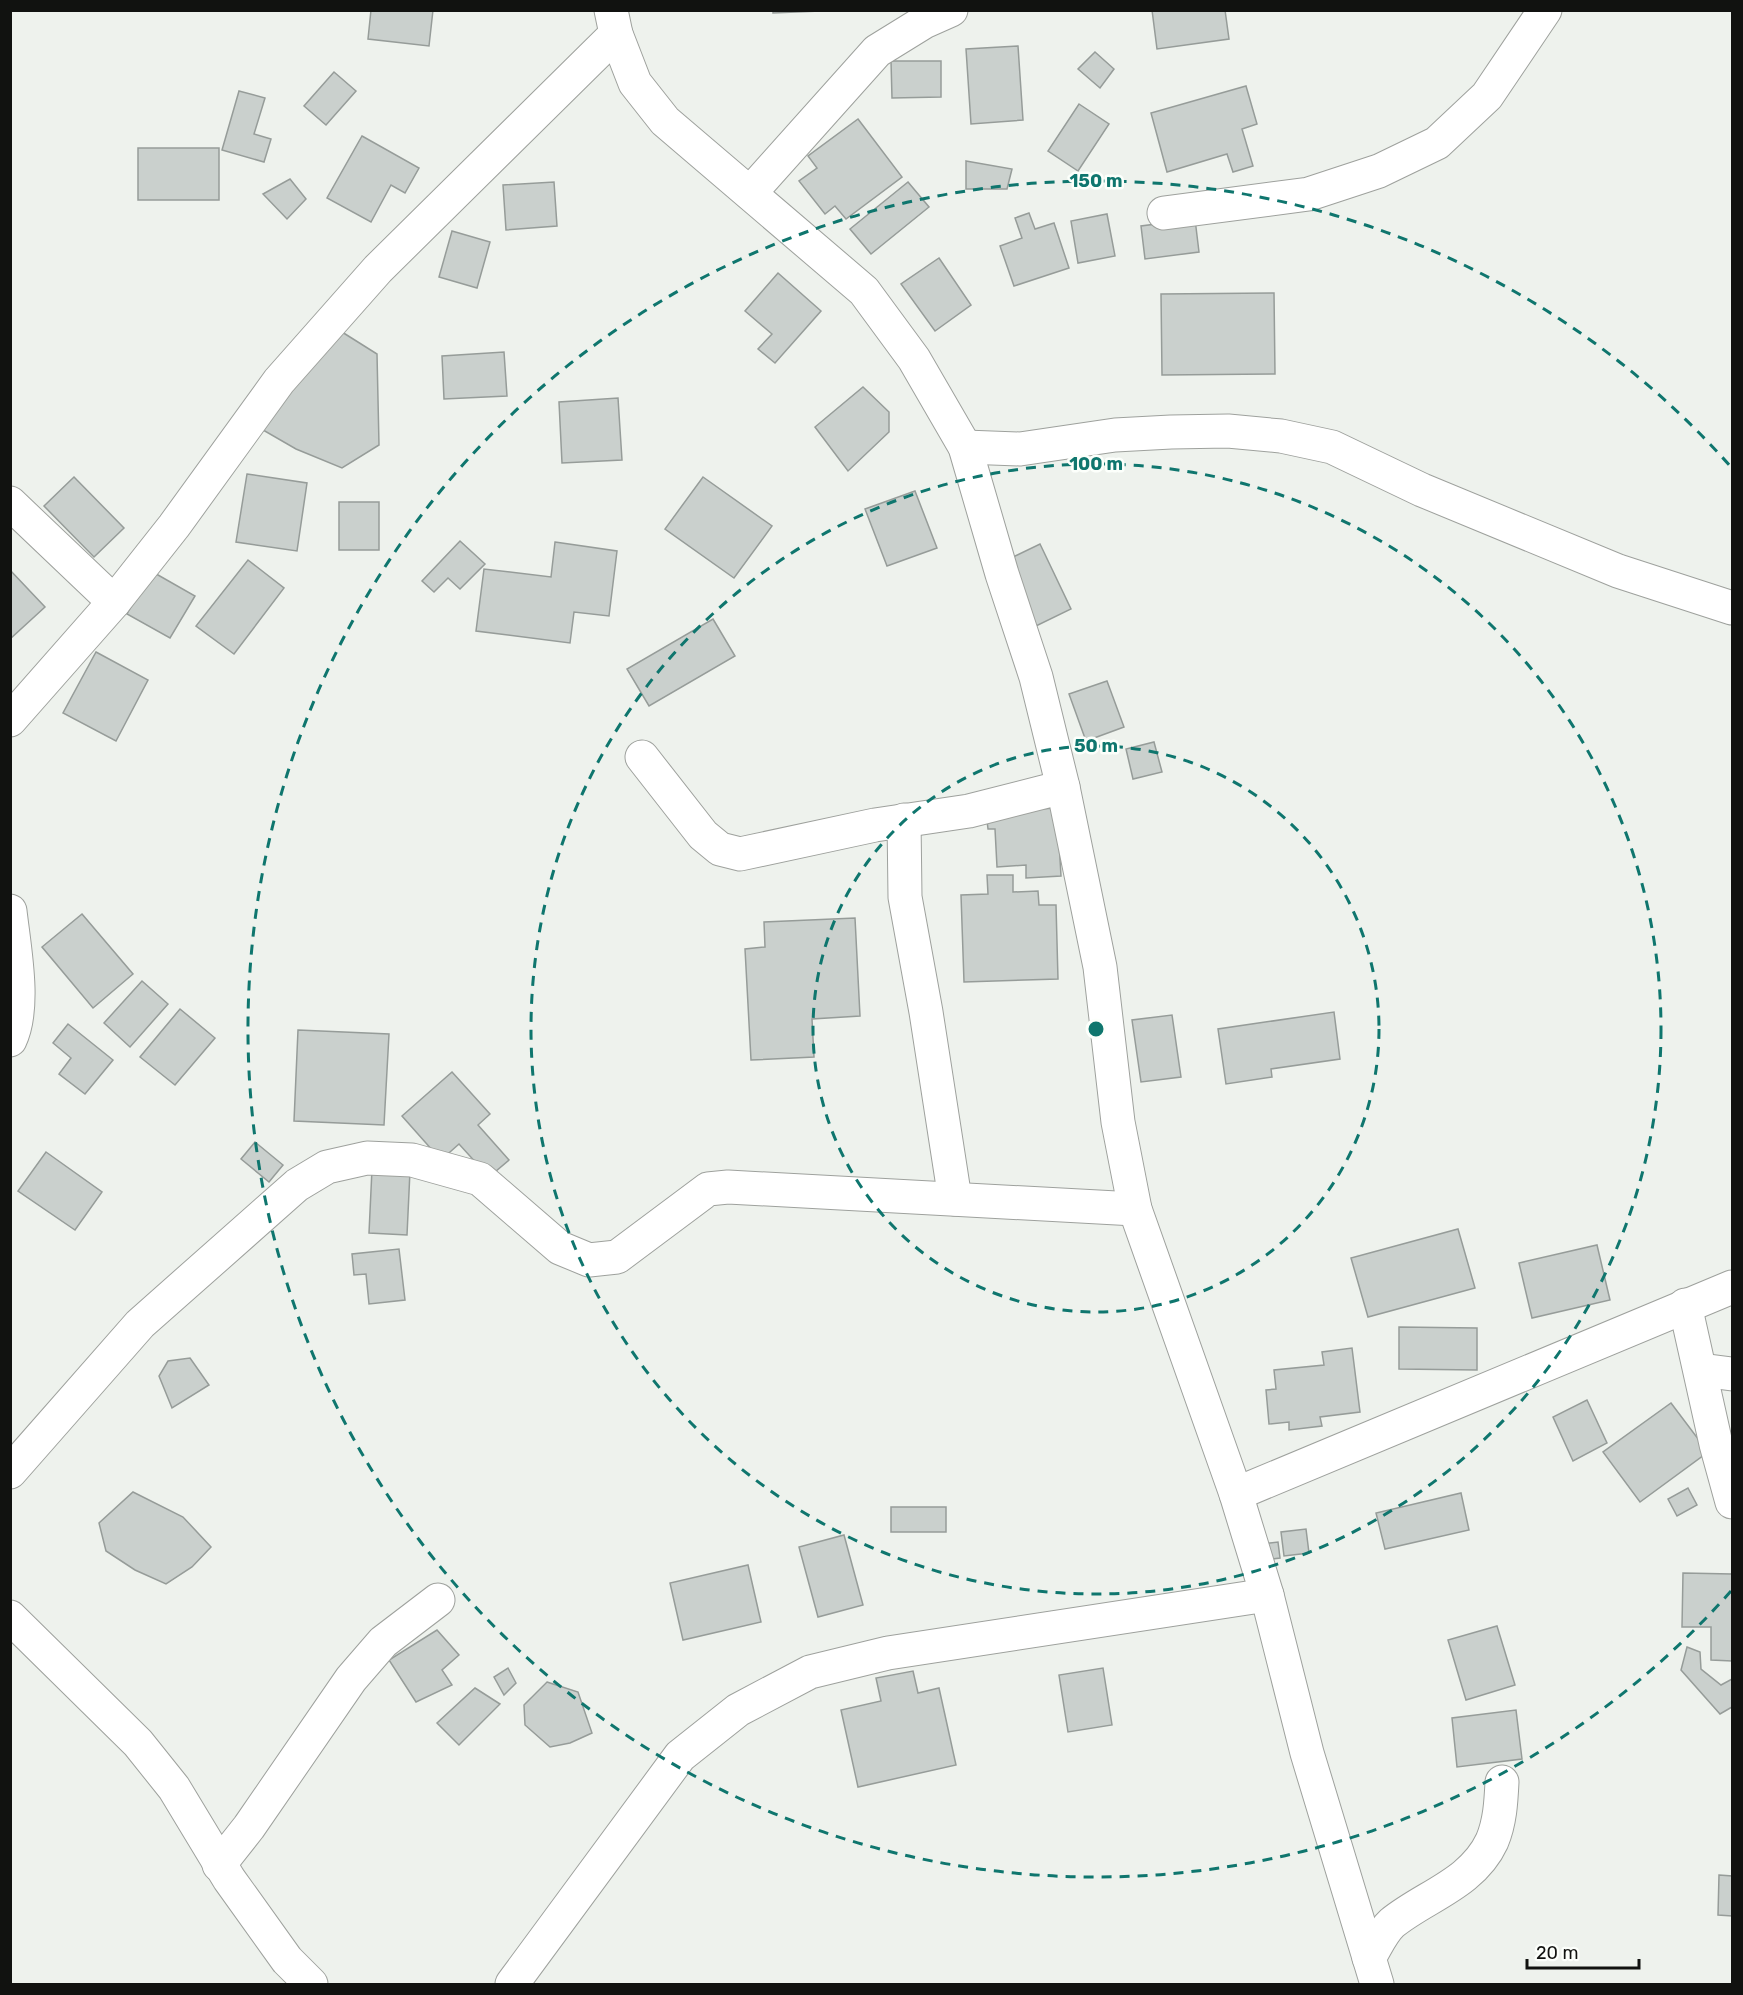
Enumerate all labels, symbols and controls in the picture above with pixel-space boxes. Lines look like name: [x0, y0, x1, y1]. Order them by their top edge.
text: 150 m: [1069, 170, 1123, 192]
text: 100 m: [1069, 453, 1123, 475]
text: 50 m: [1074, 735, 1118, 757]
centre of rings: [1086, 1019, 1106, 1039]
scale bar: [1527, 1932, 1640, 1970]
text: 20 m: [1536, 1942, 1578, 1964]

